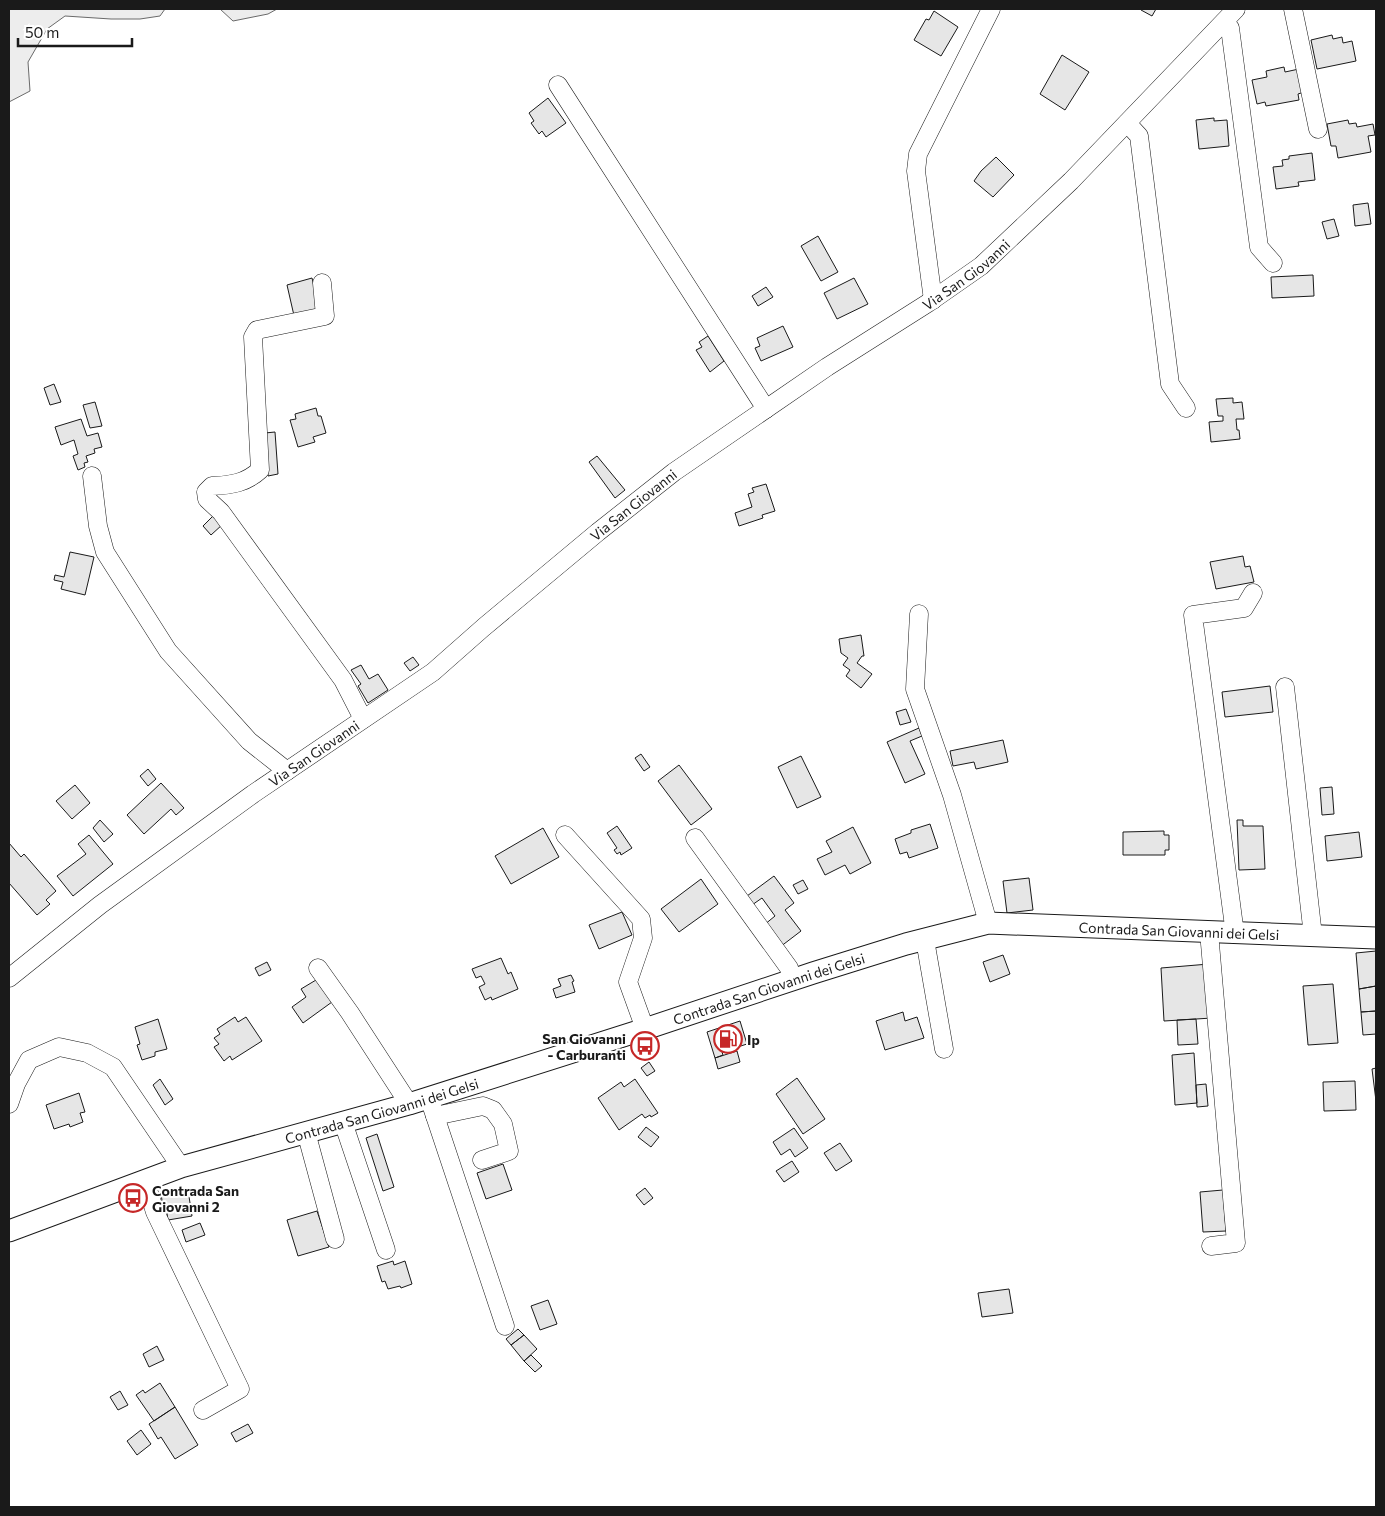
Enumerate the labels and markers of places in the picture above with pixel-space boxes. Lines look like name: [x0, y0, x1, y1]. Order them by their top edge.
fuel station icon: Ip: [713, 1024, 743, 1054]
place label: San Giovanni - Carburanti: [542, 1030, 626, 1063]
bus stop icon: San Giovanni - Carburanti: [630, 1031, 660, 1061]
place label: Ip: [747, 1031, 760, 1048]
place label: Contrada San Giovanni 2: [152, 1182, 239, 1215]
bus stop icon: Contrada San Giovanni 2: [118, 1183, 148, 1213]

